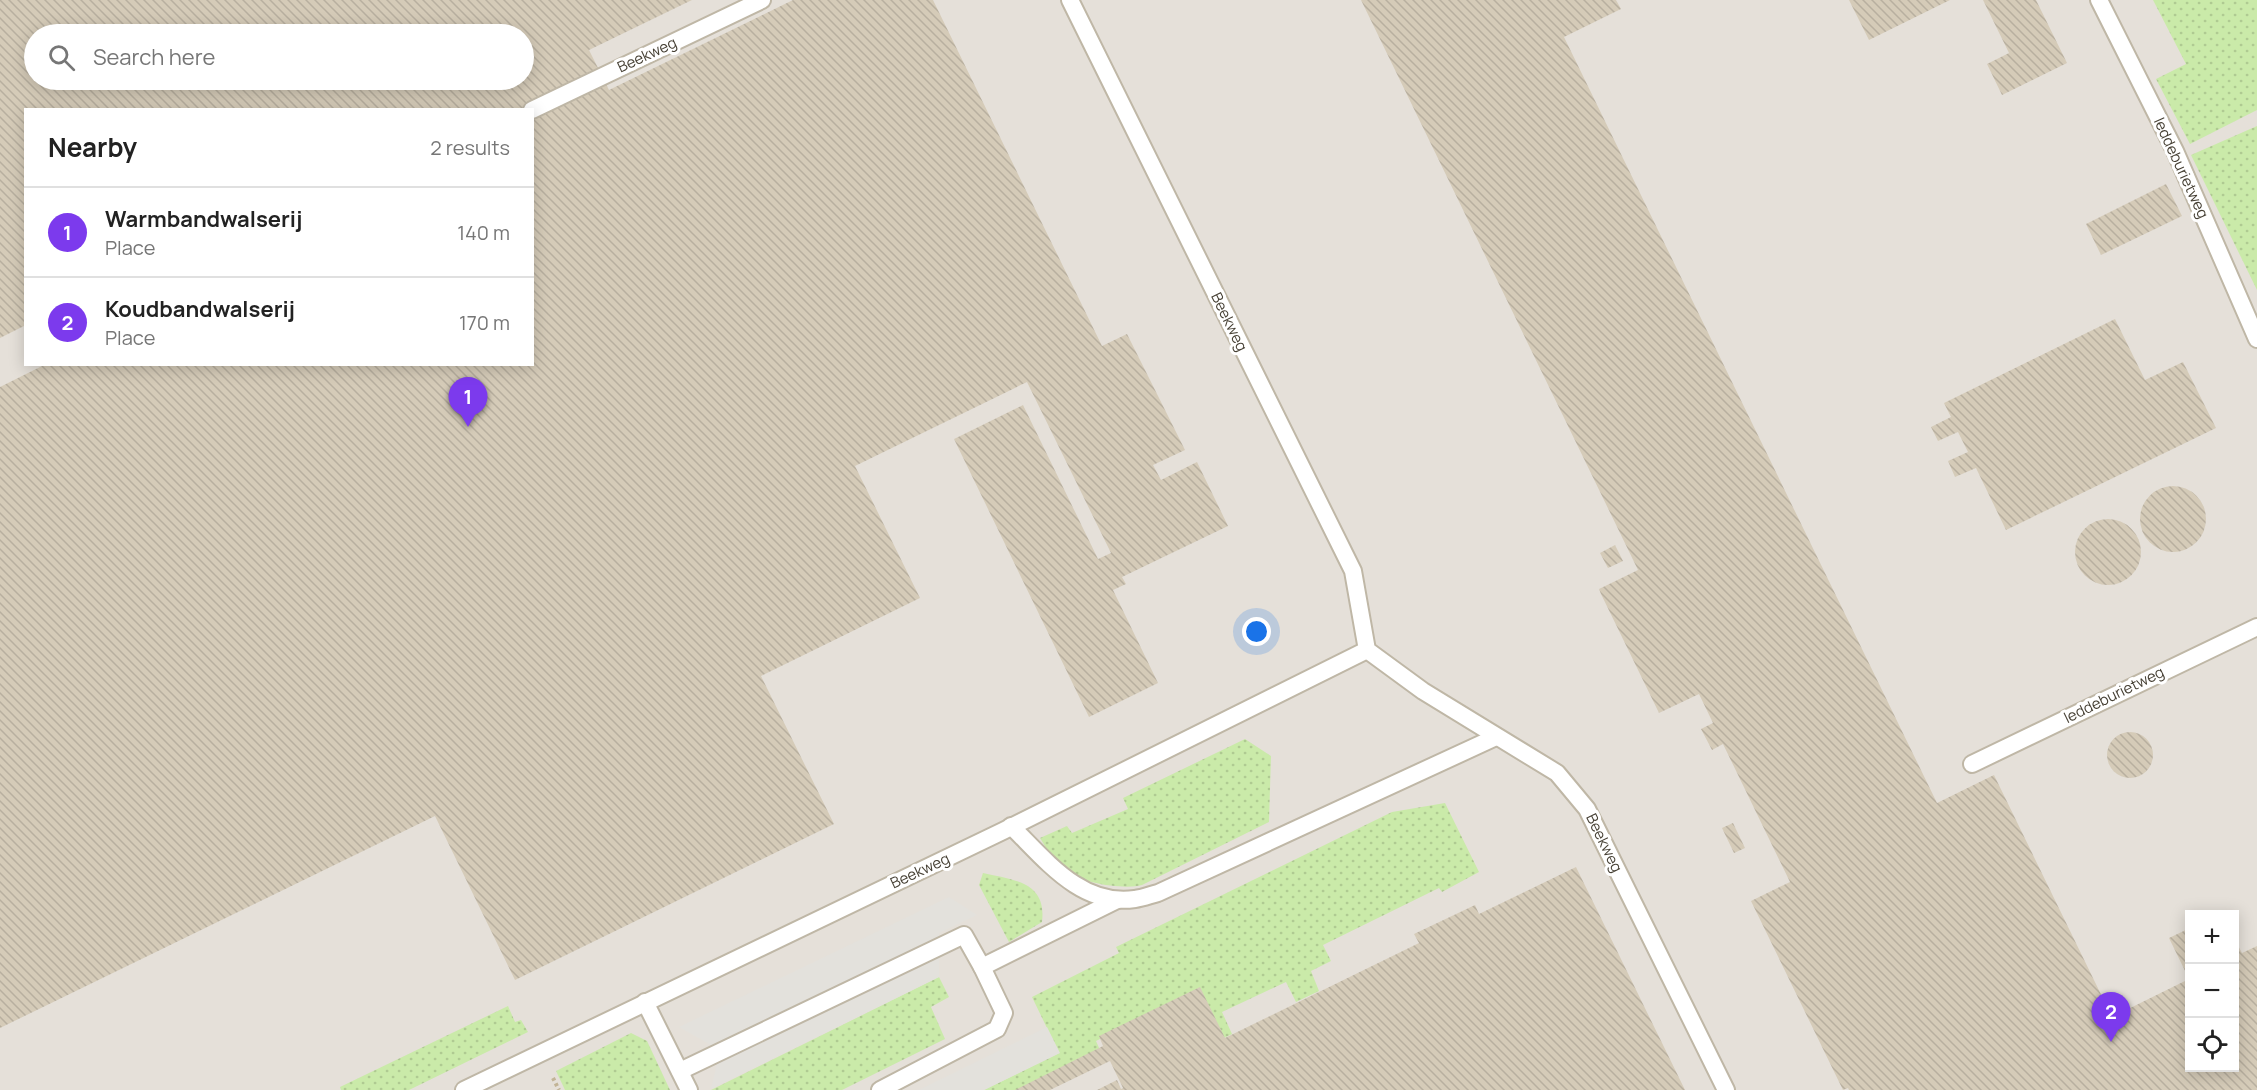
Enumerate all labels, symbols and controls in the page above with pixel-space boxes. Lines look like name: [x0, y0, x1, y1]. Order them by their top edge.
search box: [24, 24, 534, 90]
street label: Beekweg: [614, 32, 680, 77]
icon: search: [45, 41, 78, 74]
text: Search here: [93, 42, 215, 72]
street label: leddeburietweg: [2149, 114, 2214, 222]
text: Nearby: [48, 129, 137, 165]
text: 2 results: [430, 134, 510, 161]
text: Warmbandwalserij: [105, 204, 302, 234]
text: 1: [63, 219, 72, 246]
text: 140 m: [457, 219, 510, 246]
text: Place: [105, 234, 155, 261]
street label: Beekweg: [1206, 289, 1253, 355]
text: Koudbandwalserij: [105, 294, 295, 324]
text: 2: [62, 309, 73, 336]
text: 170 m: [459, 309, 510, 336]
text: Place: [105, 324, 155, 351]
pin: 1: [448, 378, 488, 427]
your location: [1242, 617, 1271, 646]
street label: leddeburietweg: [2060, 661, 2167, 728]
street label: Beekweg: [1581, 810, 1628, 876]
street label: Beekweg: [887, 848, 953, 893]
map controls: [2185, 910, 2239, 1072]
button: +: [2185, 910, 2239, 964]
button: −: [2185, 964, 2239, 1018]
pin: 2: [2092, 992, 2130, 1042]
button: locate: [2185, 1018, 2239, 1072]

